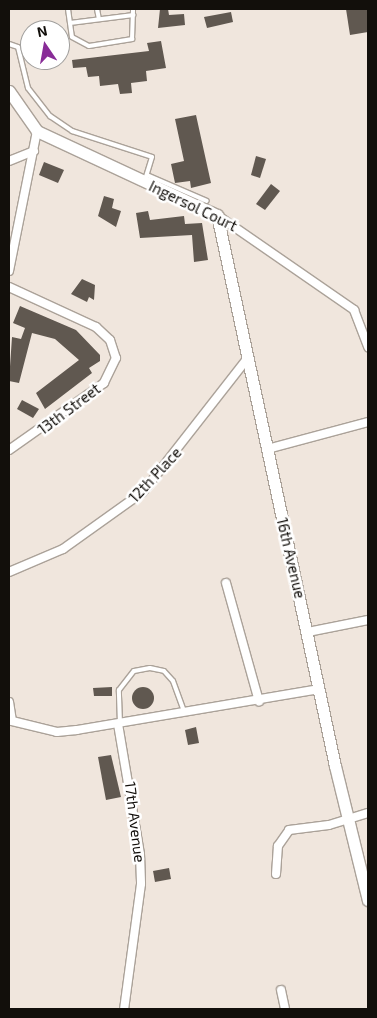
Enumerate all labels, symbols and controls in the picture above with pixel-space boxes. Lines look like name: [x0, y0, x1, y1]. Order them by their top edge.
north arrow: [20, 20, 70, 70]
text: N: [35, 21, 49, 40]
street label: Ingersol Court: [146, 177, 240, 235]
street label: 13th Street: [34, 380, 104, 438]
street label: 12th Place: [125, 444, 185, 506]
street label: 16th Avenue: [273, 516, 309, 600]
street label: 17th Avenue: [121, 780, 149, 864]

